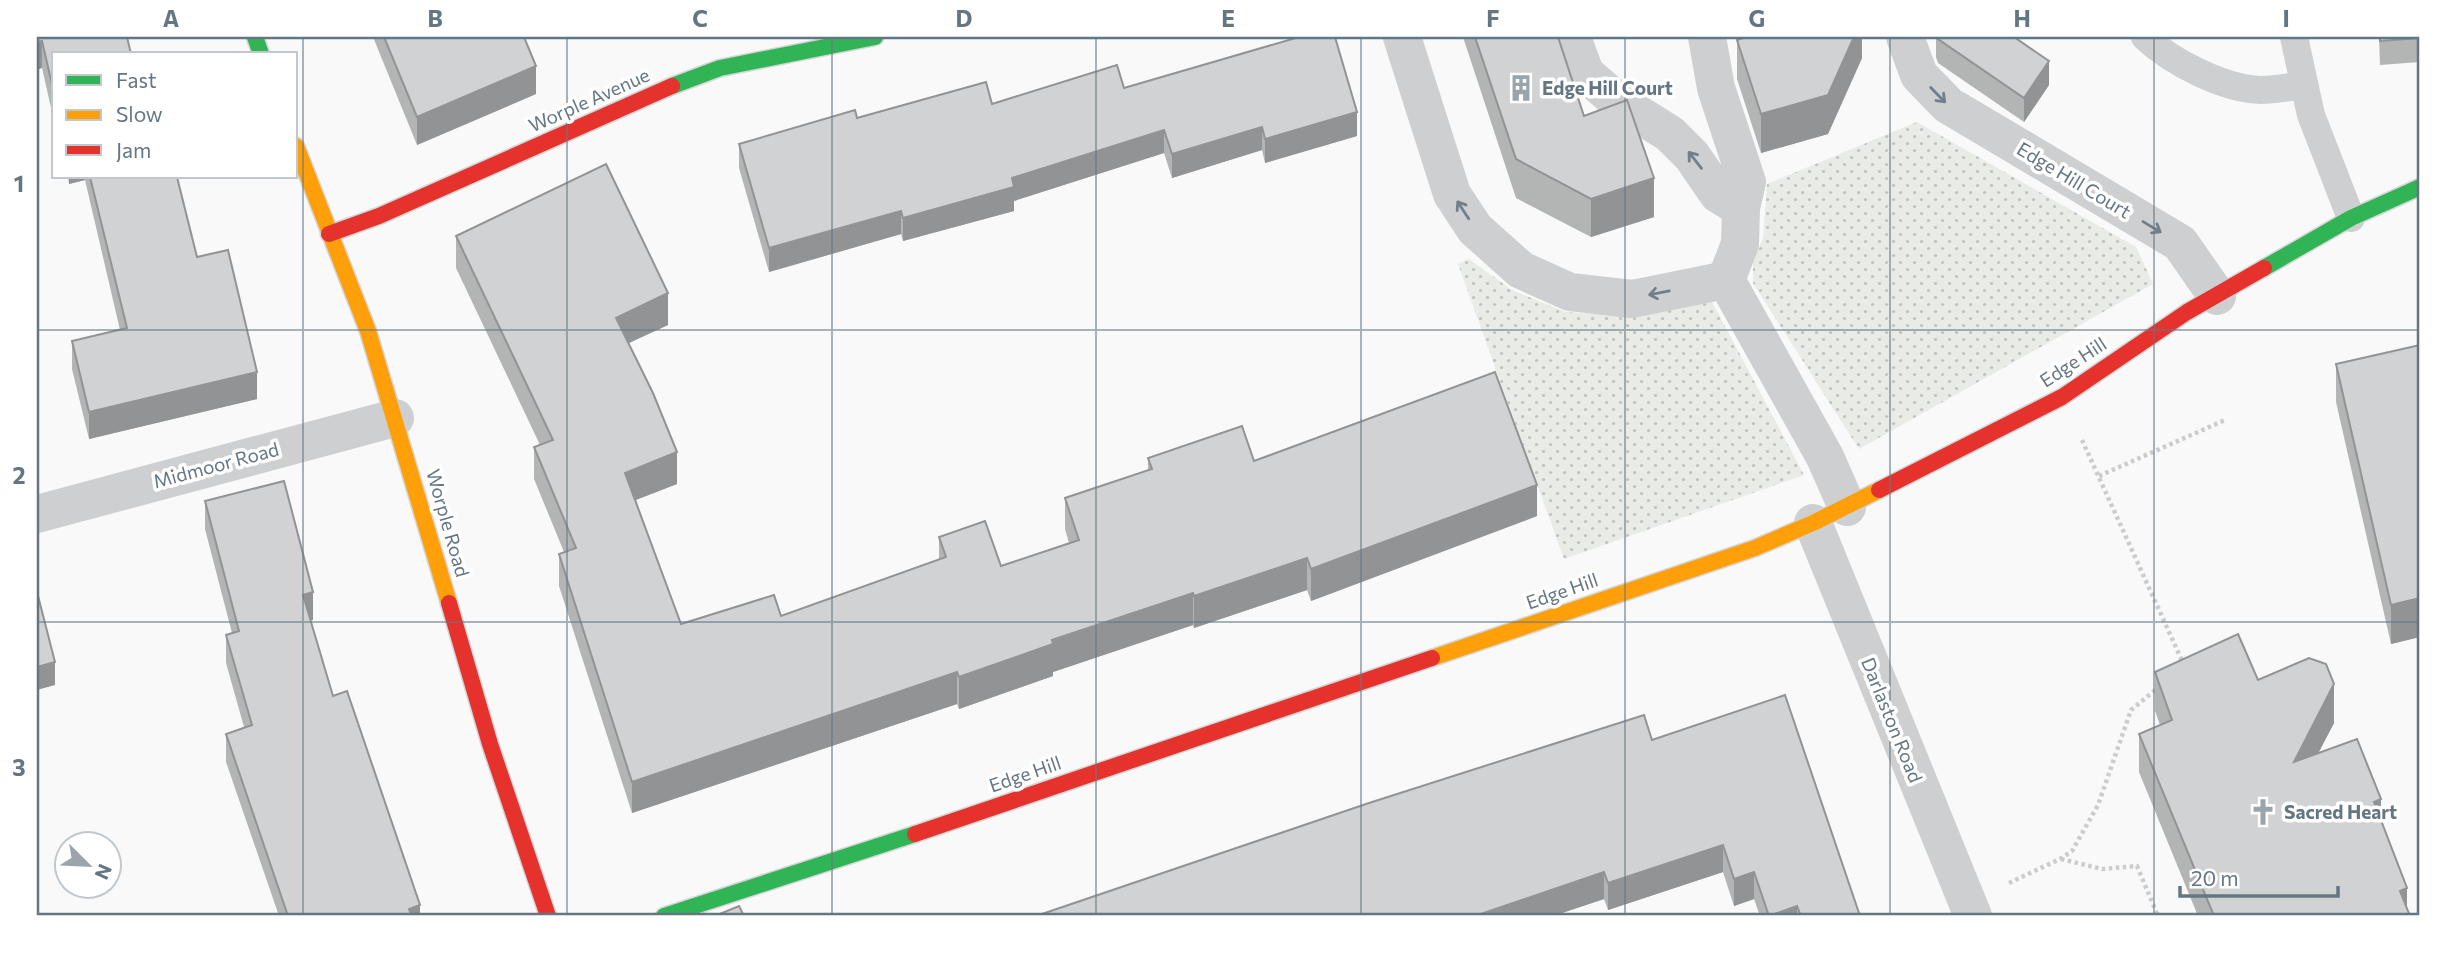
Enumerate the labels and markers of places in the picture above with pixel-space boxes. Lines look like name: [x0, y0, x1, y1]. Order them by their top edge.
building icon: Edge Hill Court: [1506, 73, 1536, 103]
place label: Edge Hill Court: [1542, 76, 1673, 99]
church icon: Sacred Heart: [2248, 797, 2278, 827]
place label: Sacred Heart: [2284, 800, 2397, 823]

